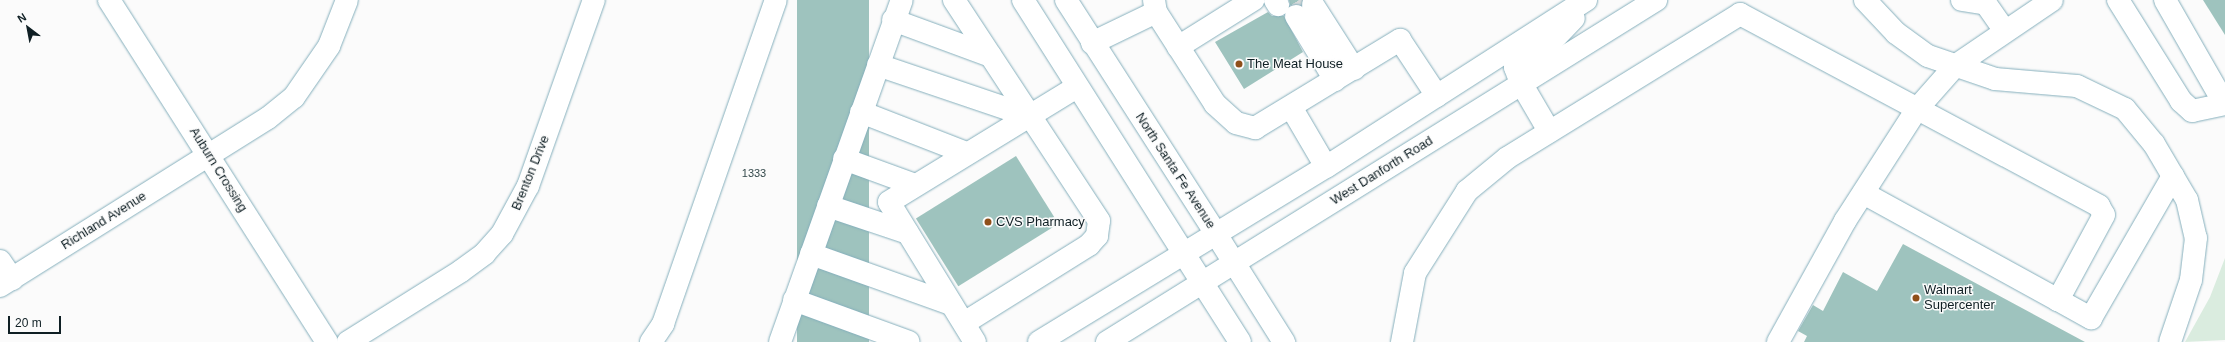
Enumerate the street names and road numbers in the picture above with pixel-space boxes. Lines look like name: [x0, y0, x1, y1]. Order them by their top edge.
street label: North Santa Fe Avenue: [1132, 110, 1218, 232]
street label: Auburn Crossing: [186, 125, 250, 215]
street label: Brenton Drive: [509, 133, 553, 213]
street label: West Danforth Road: [1328, 133, 1436, 209]
street label: Richland Avenue: [58, 188, 150, 254]

